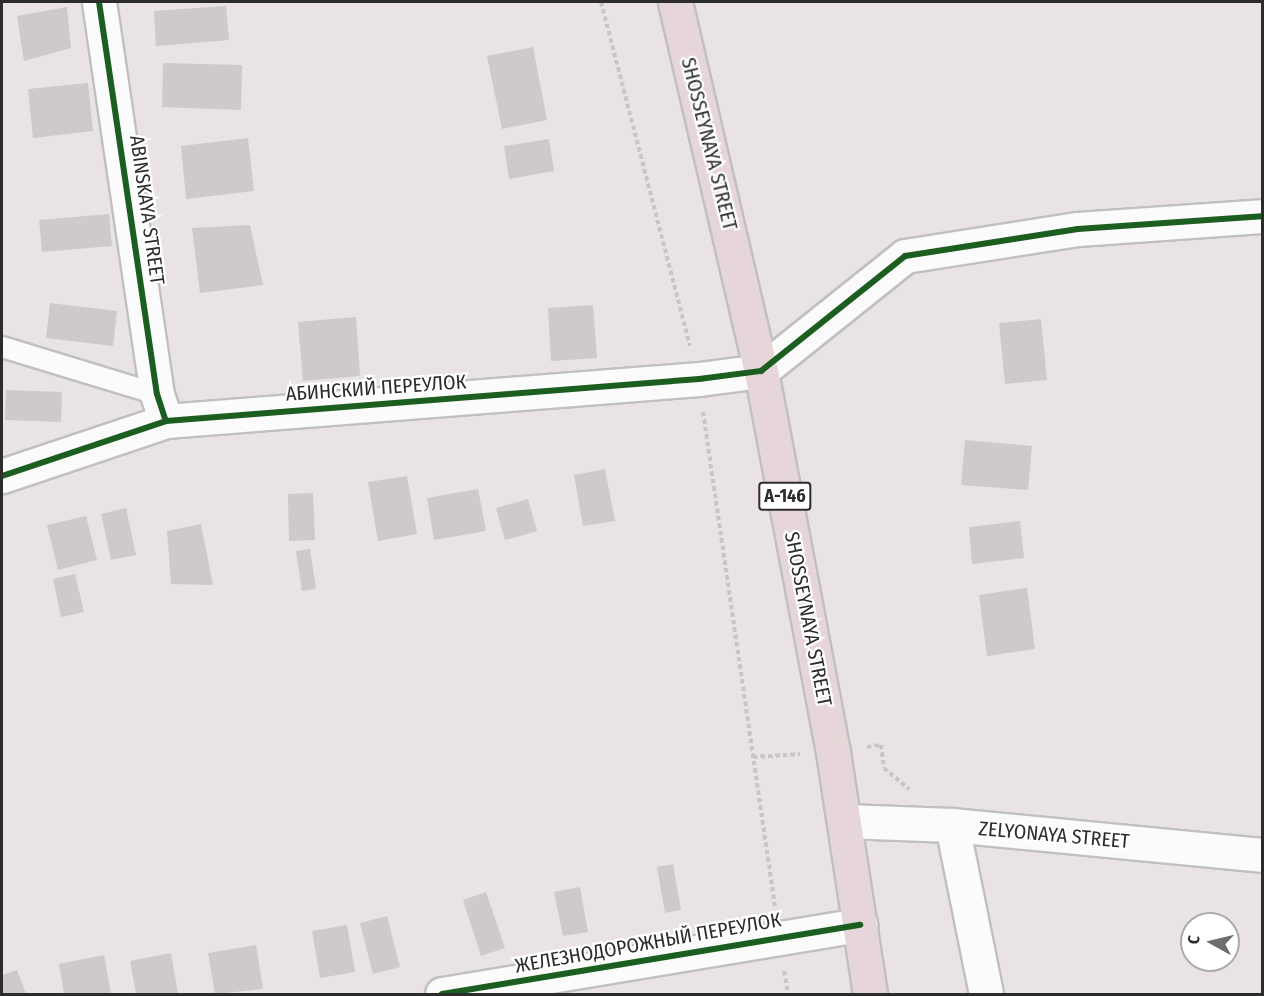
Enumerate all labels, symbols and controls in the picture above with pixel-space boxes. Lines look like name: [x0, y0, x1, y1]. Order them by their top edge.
street label: SHOSSEYNAYA STREET: [676, 55, 742, 233]
street label: ABINSKAYA STREET: [125, 134, 169, 286]
street label: АБИНСКИЙ ПЕРЕУЛОК: [285, 370, 467, 406]
road number: А-146: [758, 481, 812, 511]
street label: SHOSSEYNAYA STREET: [779, 530, 837, 708]
street label: ZELYONAYA STREET: [978, 816, 1130, 854]
street label: ЖЕЛЕЗНОДОРОЖНЫЙ ПЕРЕУЛОК: [513, 908, 783, 978]
north arrow: [1180, 912, 1240, 972]
text: С: [1184, 934, 1204, 945]

